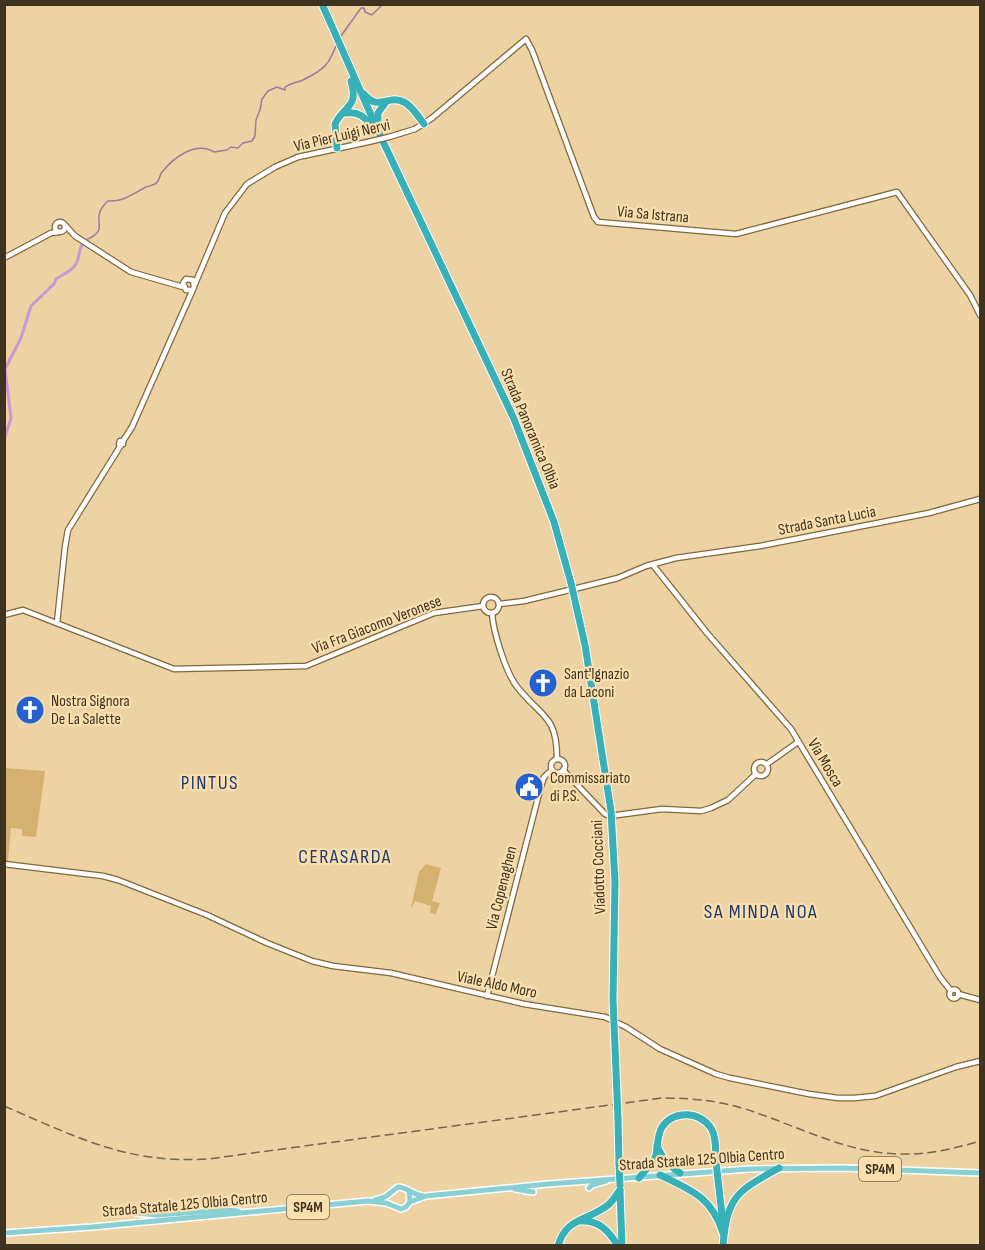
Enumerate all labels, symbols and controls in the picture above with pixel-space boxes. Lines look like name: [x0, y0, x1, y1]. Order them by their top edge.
street label: Via Pier Luigi Nervi: [292, 116, 392, 156]
street label: Via Sa Istrana: [616, 202, 690, 228]
street label: Strada Panoramica Olbia: [496, 366, 564, 492]
street label: Strada Santa Lucia: [776, 502, 878, 540]
street label: Via Fra Giacomo Veronese: [310, 592, 444, 658]
place label: Sant'Ignazio da Laconi: [564, 665, 629, 702]
church icon: Sant'Ignazio da Laconi: [527, 667, 559, 699]
place label: Nostra Signora De La Salette: [51, 692, 130, 729]
church icon: Nostra Signora De La Salette: [14, 694, 46, 726]
street label: Via Mosca: [803, 735, 847, 791]
place label: Commissariato di P.S.: [550, 769, 630, 806]
district label: PINTUS: [181, 771, 239, 795]
public building icon: Commissariato di P.S.: [513, 771, 545, 803]
street label: Viadotto Cocciani: [588, 819, 610, 915]
street label: Via Copenaghen: [482, 844, 522, 932]
district label: CERASARDA: [298, 845, 392, 869]
district label: SA MINDA NOA: [704, 900, 818, 924]
street label: Viale Aldo Moro: [455, 967, 539, 1003]
street label: Strada Statale 125 Olbia Centro: [619, 1145, 785, 1175]
road number: SP4M: [859, 1157, 901, 1181]
street label: Strada Statale 125 Olbia Centro: [102, 1188, 268, 1222]
road number: SP4M: [287, 1195, 329, 1219]

